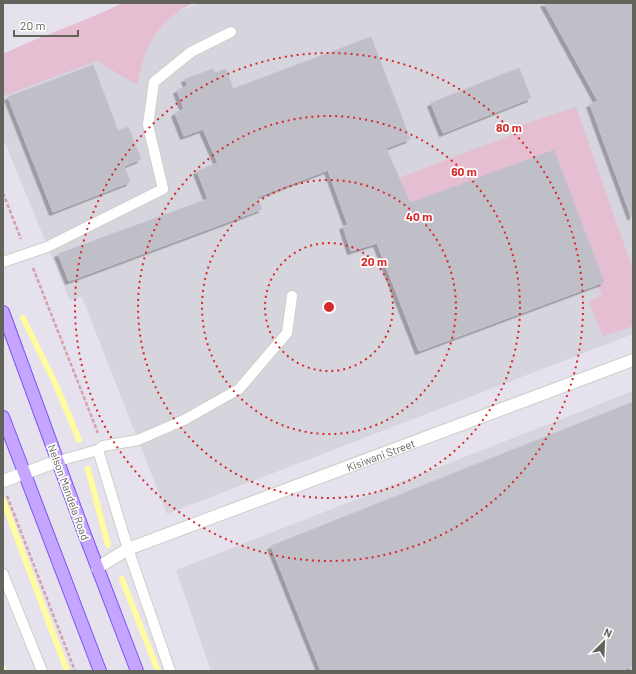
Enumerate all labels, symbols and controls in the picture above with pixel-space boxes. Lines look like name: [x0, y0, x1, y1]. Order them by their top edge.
scale bar: [14, 12, 78, 38]
text: 20 m: [20, 18, 46, 32]
text: 80 m: [496, 120, 522, 134]
text: 60 m: [451, 164, 477, 178]
text: 40 m: [406, 209, 432, 223]
text: 20 m: [361, 254, 387, 268]
centre of rings: [322, 300, 336, 314]
street label: Kisiwani Street: [344, 436, 417, 473]
street label: Nelson Mandela Road: [46, 442, 92, 542]
north arrow: [584, 622, 624, 662]
text: N: [602, 625, 614, 640]

